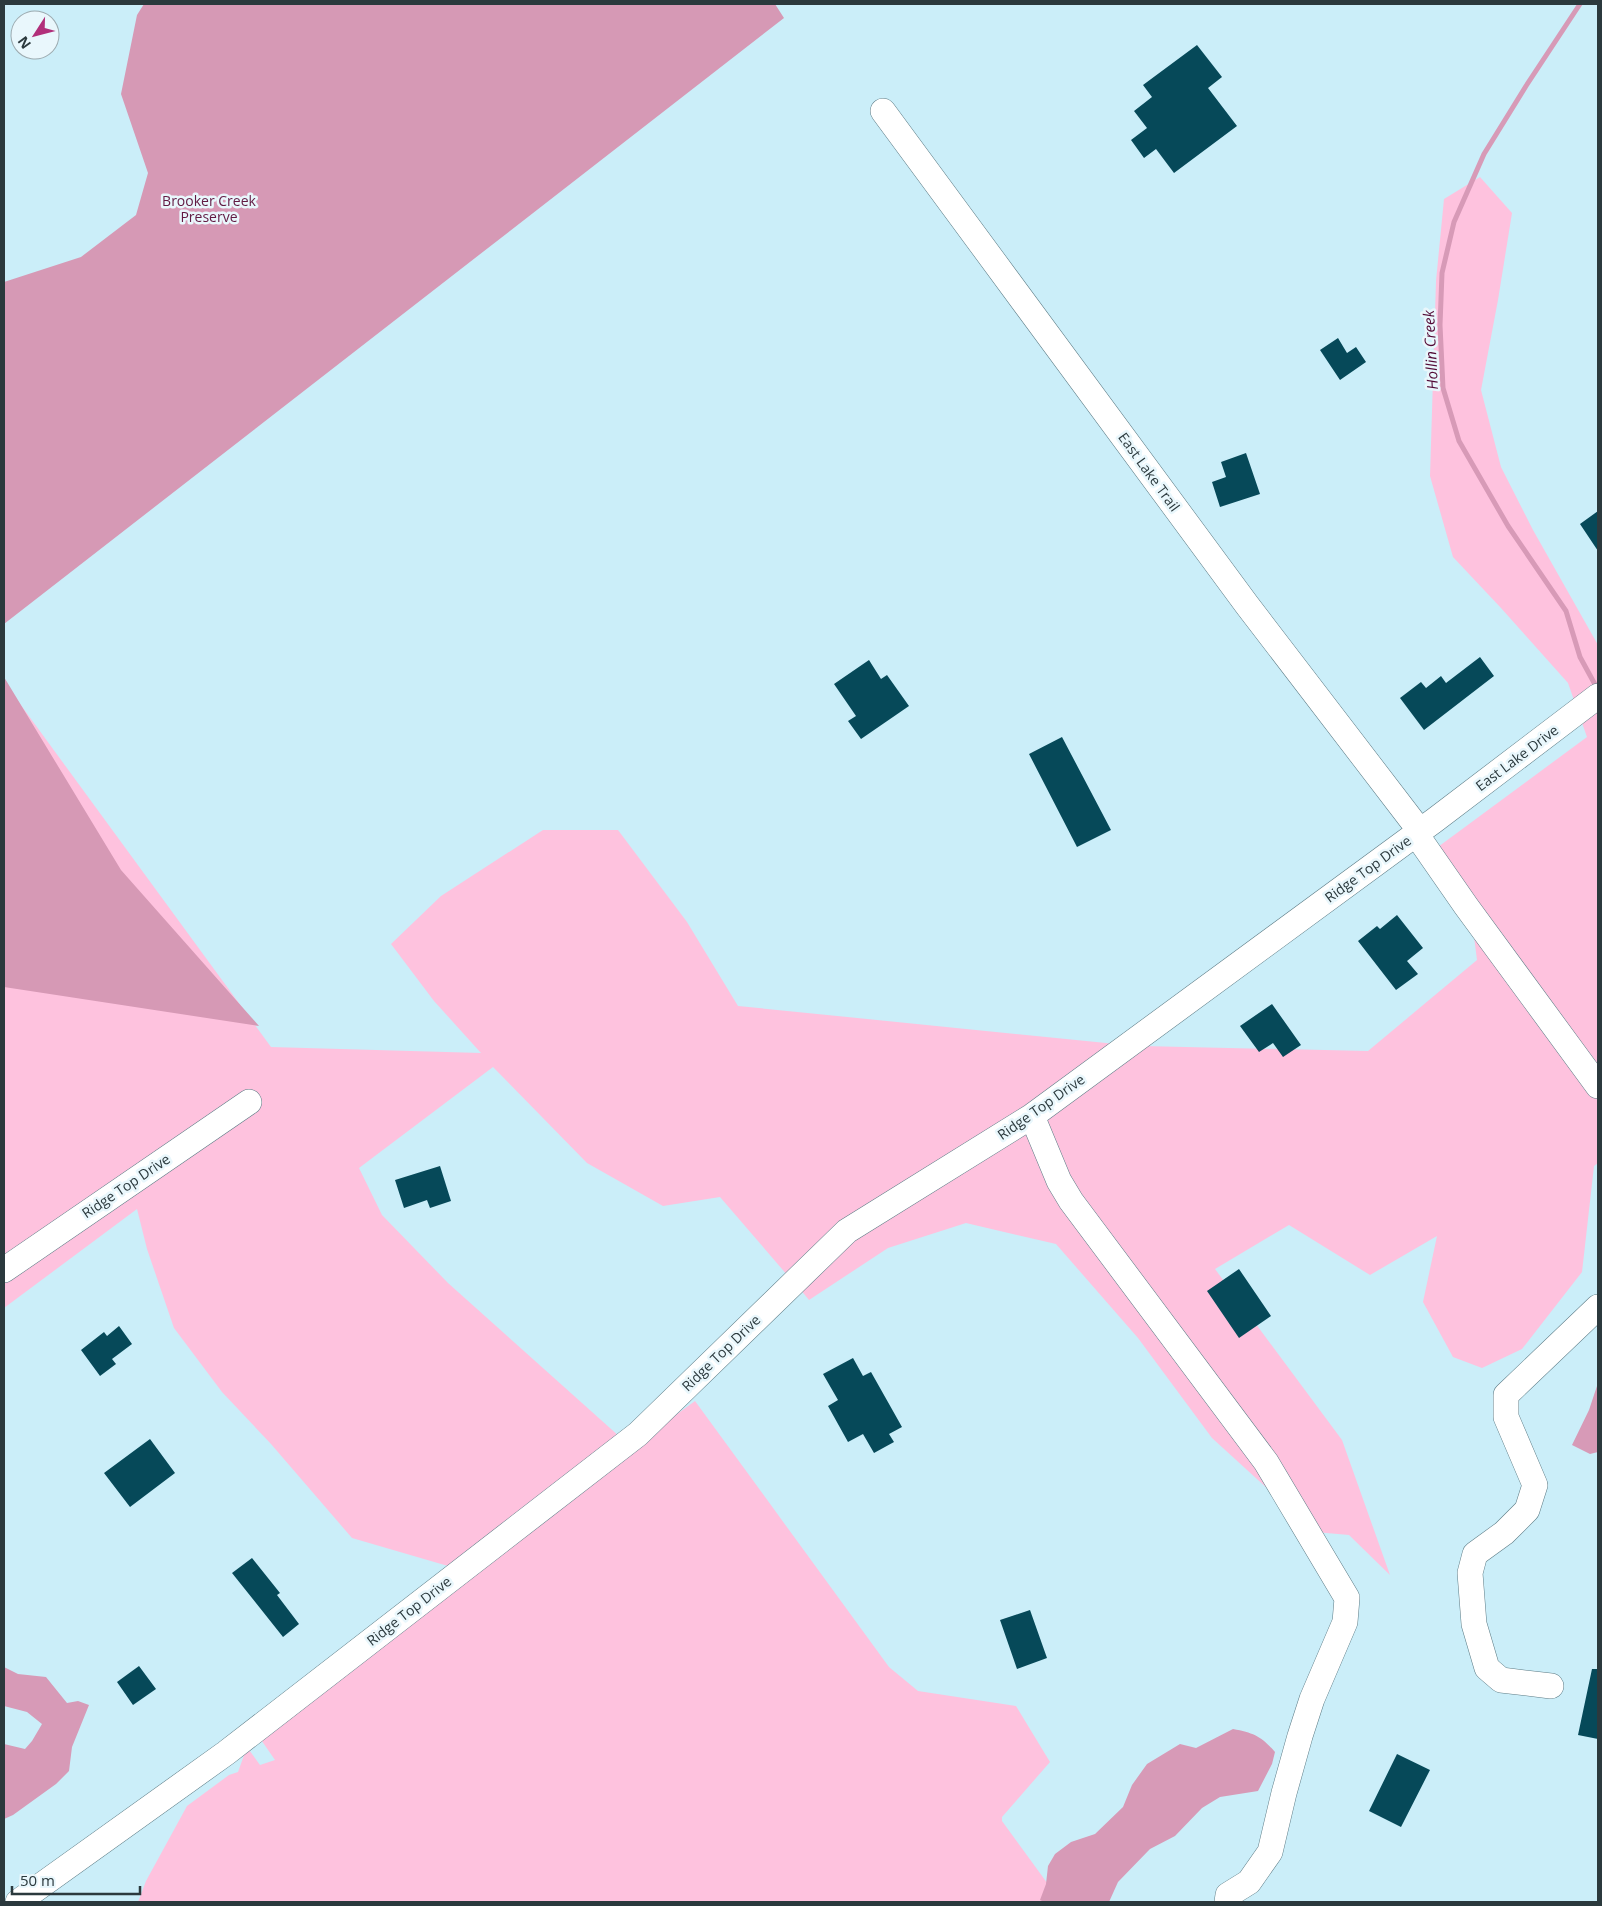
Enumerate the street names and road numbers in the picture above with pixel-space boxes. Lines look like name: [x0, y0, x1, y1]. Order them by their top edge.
street label: East Lake Trail: [1114, 428, 1184, 515]
street label: East Lake Drive: [1471, 720, 1562, 795]
street label: Ridge Top Drive: [1321, 831, 1415, 906]
street label: Ridge Top Drive: [993, 1069, 1088, 1144]
street label: Ridge Top Drive: [78, 1149, 174, 1222]
street label: Ridge Top Drive: [677, 1310, 764, 1395]
street label: Ridge Top Drive: [362, 1572, 455, 1650]

